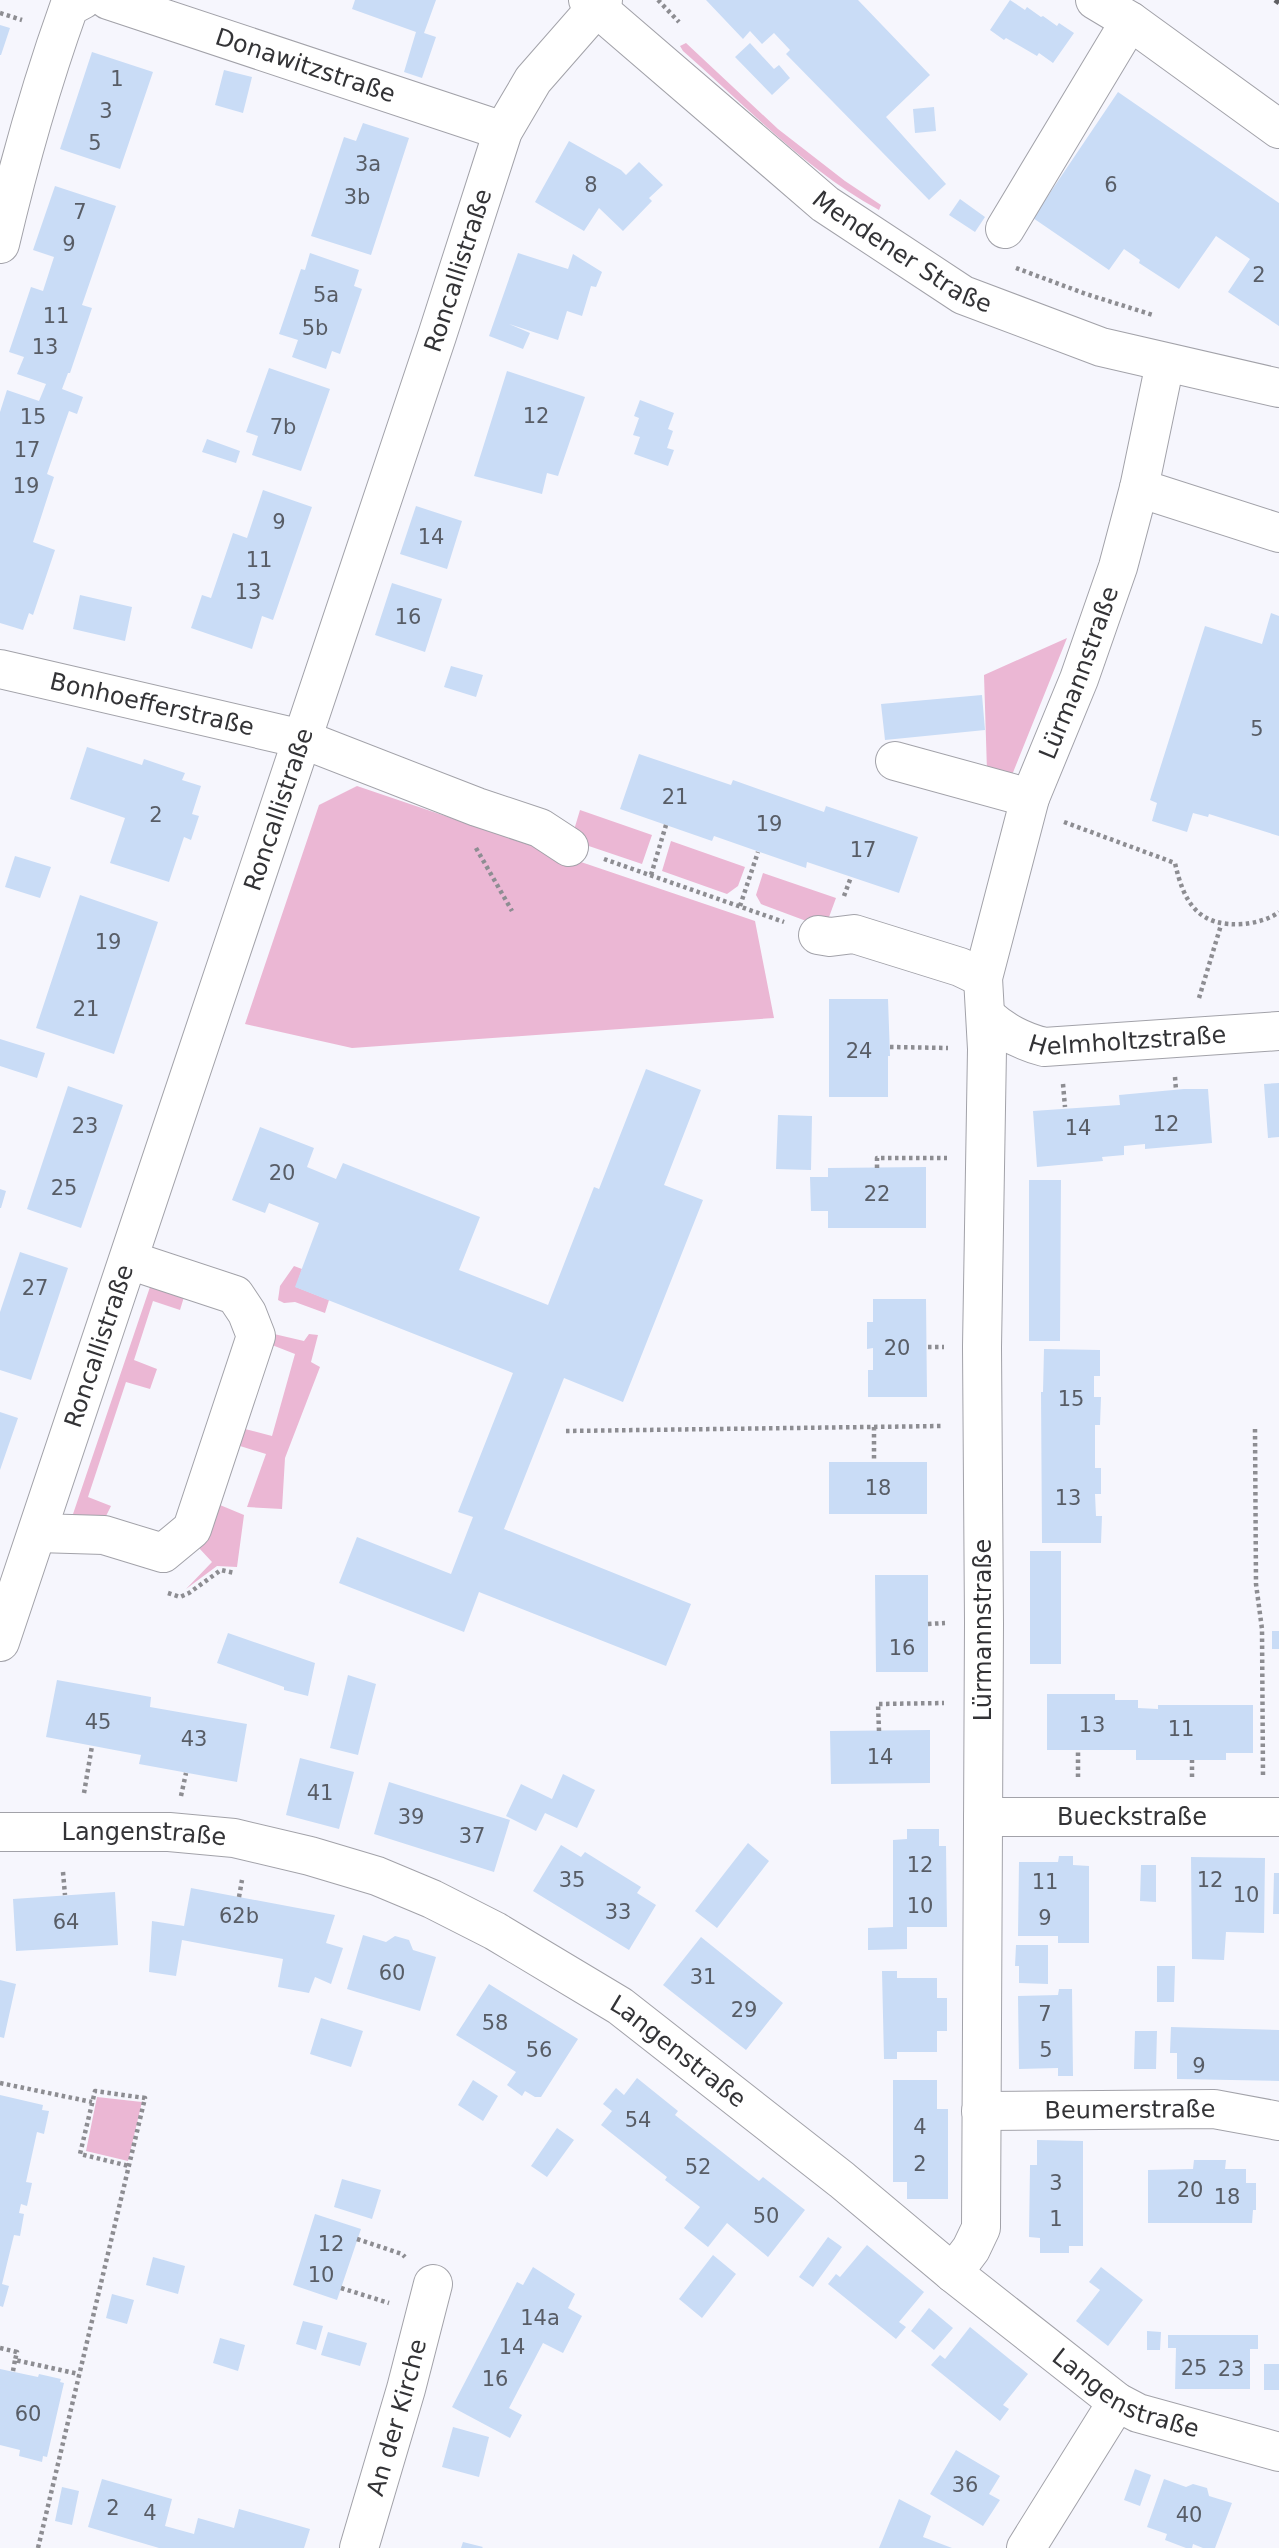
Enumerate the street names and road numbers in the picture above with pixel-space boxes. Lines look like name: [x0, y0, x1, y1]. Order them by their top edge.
street label: Donawitzstraße: [212, 23, 399, 108]
street label: Roncallistraße: [419, 185, 497, 356]
street label: Mendener Straße: [806, 185, 996, 319]
street label: Lürmannstraße: [1034, 583, 1124, 763]
street label: Bonhoefferstraße: [47, 667, 257, 741]
street label: Roncallistraße: [238, 724, 319, 894]
street label: Helmholtzstraße: [1025, 1021, 1227, 1061]
street label: Roncallistraße: [59, 1261, 139, 1431]
street label: Lürmannstraße: [969, 1539, 997, 1721]
street label: Bueckstraße: [1057, 1803, 1207, 1831]
street label: Langenstraße: [62, 1818, 228, 1851]
street label: Langenstraße: [605, 1989, 752, 2113]
street label: Beumerstraße: [1044, 2095, 1216, 2124]
street label: An der Kirche: [361, 2336, 432, 2499]
street label: Langenstraße: [1047, 2343, 1202, 2443]

